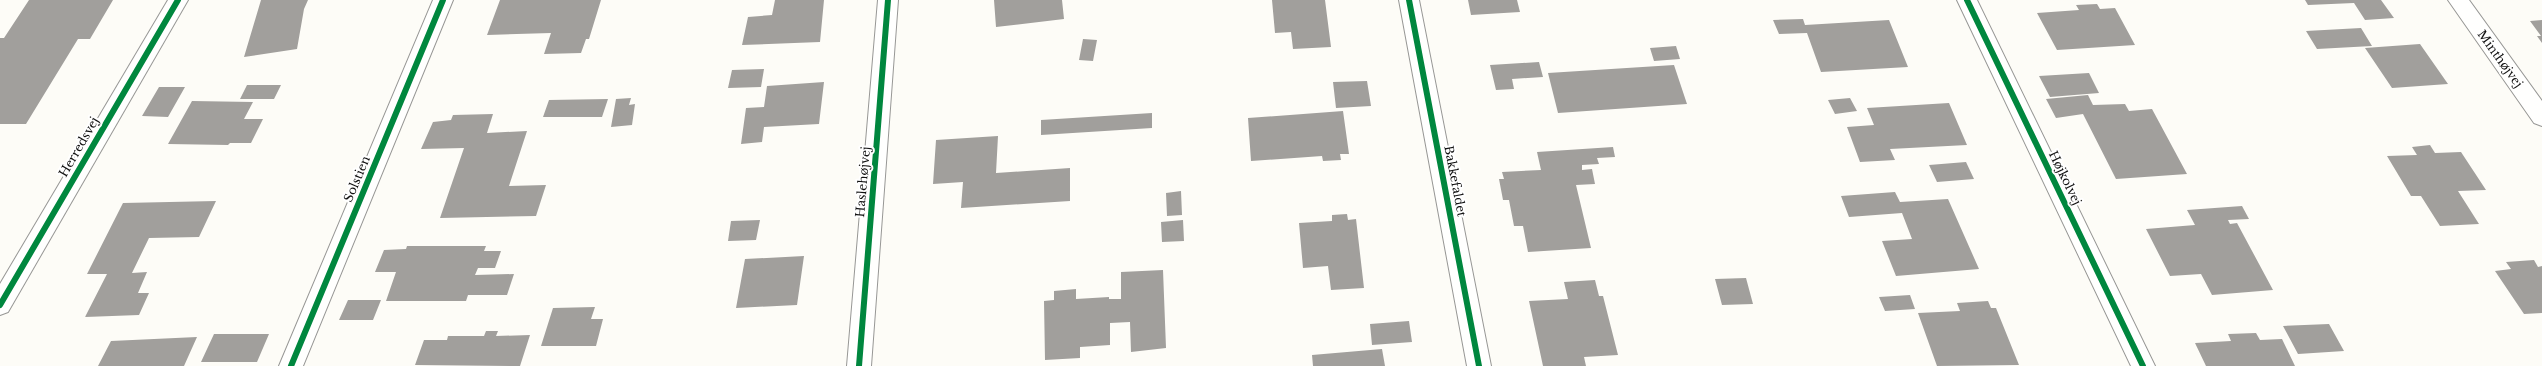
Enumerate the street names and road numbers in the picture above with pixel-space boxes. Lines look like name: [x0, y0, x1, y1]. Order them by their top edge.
street label: Minthøjvej: [2475, 27, 2526, 90]
street label: Herredsvej: [55, 114, 102, 179]
street label: Bakkefaldet: [1441, 144, 1470, 218]
street label: Haslehøjvej: [852, 146, 873, 218]
street label: Højkolvej: [2046, 148, 2085, 207]
street label: Solstien: [340, 153, 373, 204]

